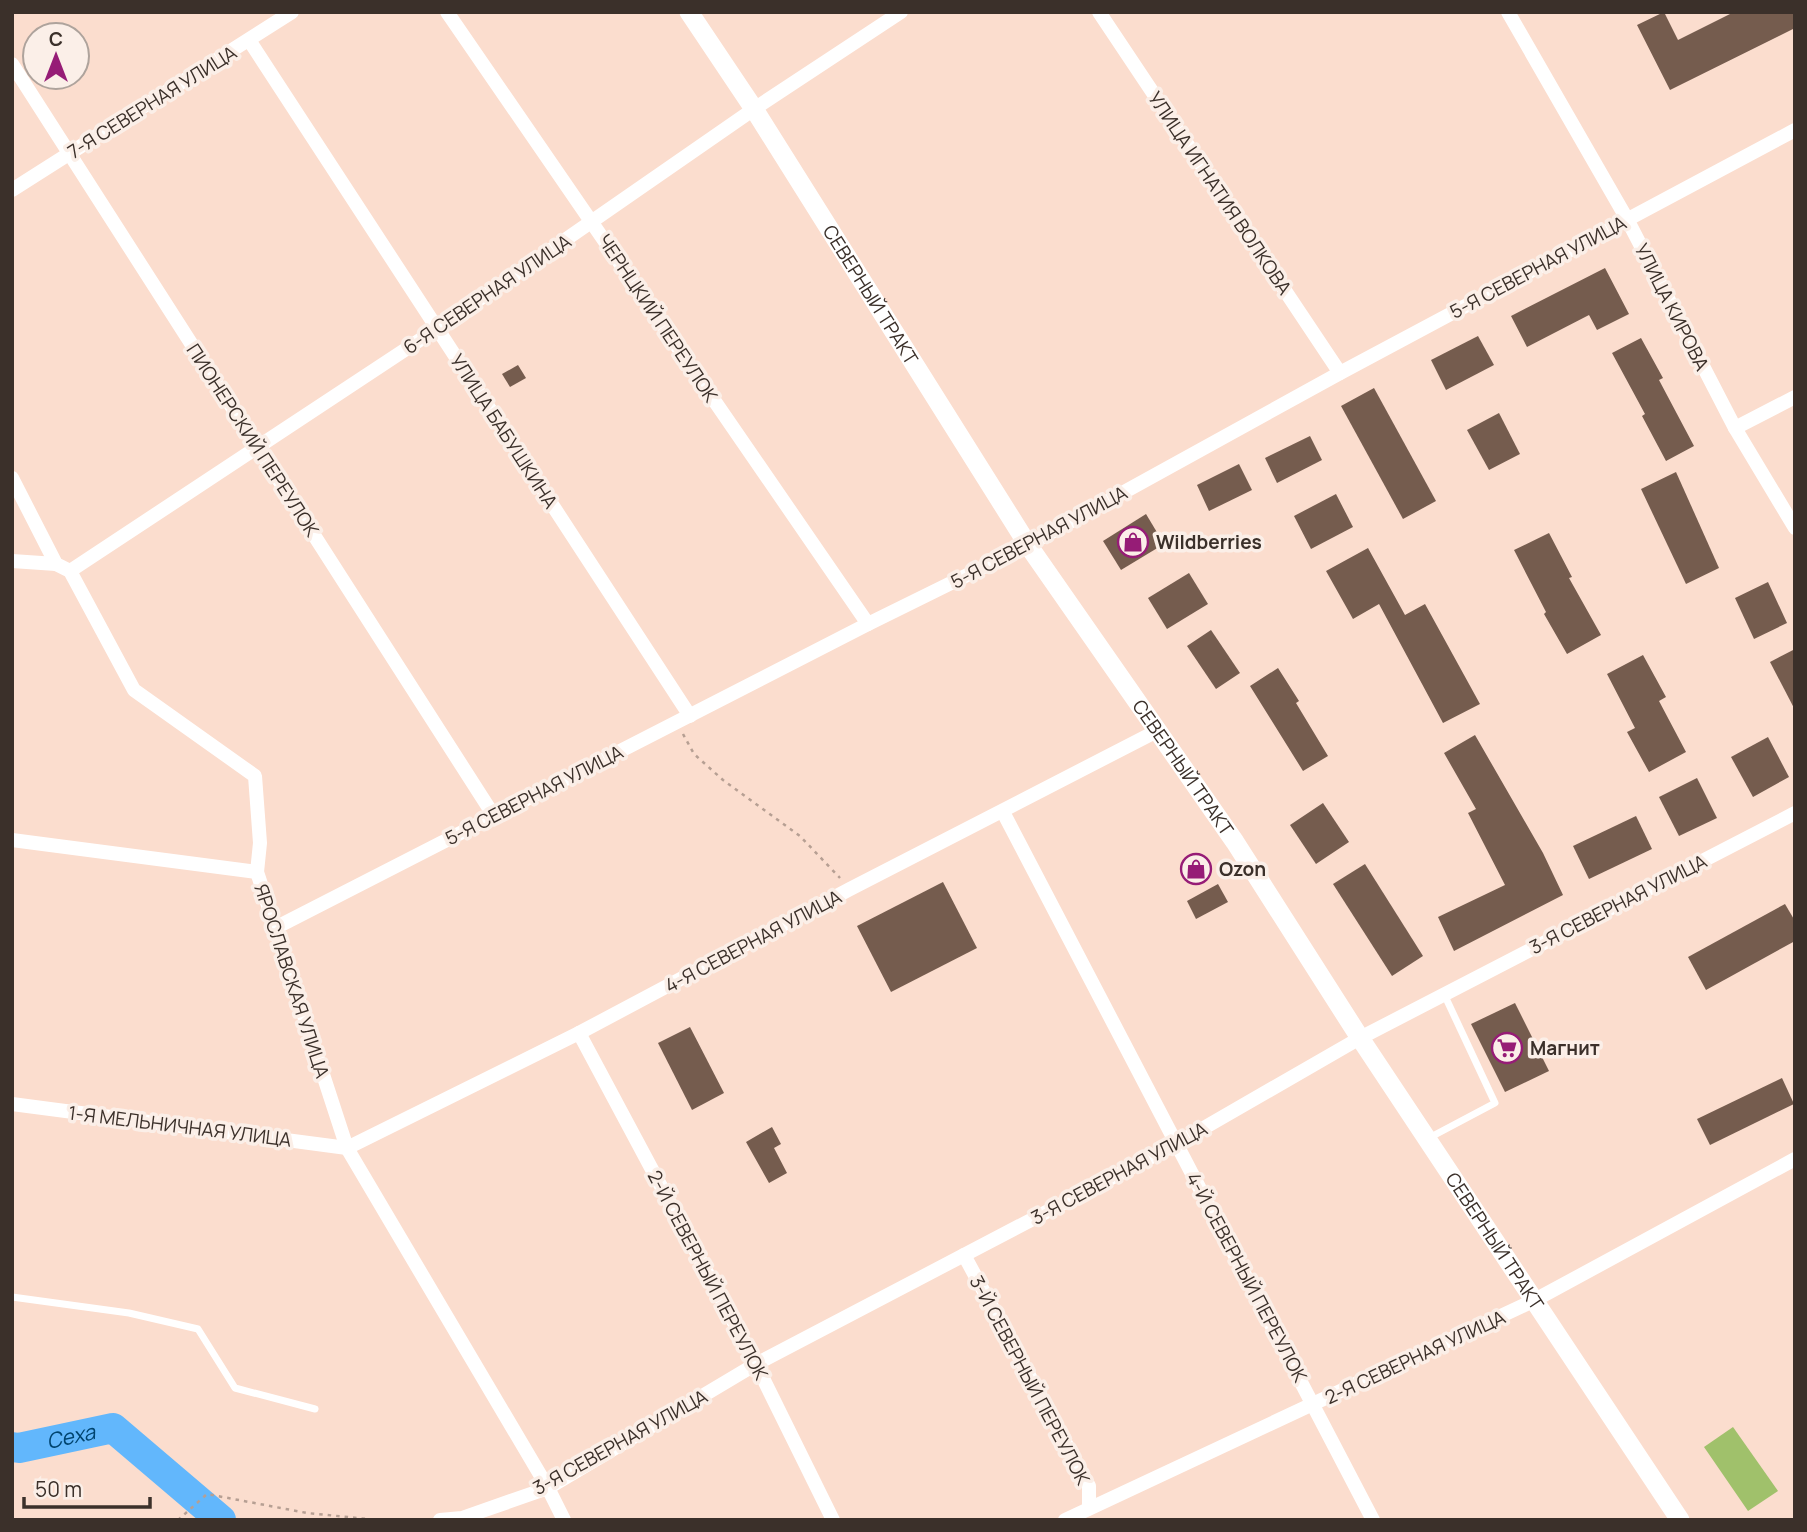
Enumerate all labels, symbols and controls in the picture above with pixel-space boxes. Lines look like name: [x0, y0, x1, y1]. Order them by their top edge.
north arrow: [21, 21, 91, 91]
text: С: [49, 26, 63, 52]
street label: 7-Я СЕВЕРНАЯ УЛИЦА: [63, 39, 241, 165]
street label: УЛИЦА ИГНАТИЯ ВОЛКОВА: [1142, 86, 1298, 300]
street label: 5-Я СЕВЕРНАЯ УЛИЦА: [1445, 209, 1631, 325]
street label: СЕВЕРНЫЙ ТРАКТ: [817, 220, 925, 370]
street label: 6-Я СЕВЕРНАЯ УЛИЦА: [398, 228, 576, 360]
street label: ЧЕРНЦКИЙ ПЕРЕУЛОК: [592, 229, 724, 408]
street label: УЛИЦА КИРОВА: [1629, 239, 1715, 375]
street label: ПИОНЕРСКИЙ ПЕРЕУЛОК: [181, 339, 326, 542]
street label: УЛИЦА БАБУШКИНА: [444, 349, 564, 513]
street label: 5-Я СЕВЕРНАЯ УЛИЦА: [946, 479, 1132, 595]
shop icon: Wildberries: [1116, 525, 1150, 559]
place label: Wildberries: [1156, 529, 1262, 555]
street label: СЕВЕРНЫЙ ТРАКТ: [1127, 694, 1240, 841]
street label: 5-Я СЕВЕРНАЯ УЛИЦА: [441, 739, 627, 851]
street label: 3-Я СЕВЕРНАЯ УЛИЦА: [1525, 848, 1711, 960]
shop icon: Ozon: [1179, 852, 1213, 886]
place label: Ozon: [1219, 856, 1266, 882]
street label: ЯРОСЛАВСКАЯ УЛИЦА: [248, 881, 336, 1081]
street label: 4-Я СЕВЕРНАЯ УЛИЦА: [660, 883, 846, 999]
supermarket icon: Магнит: [1490, 1031, 1524, 1065]
place label: Магнит: [1530, 1035, 1600, 1061]
street label: 1-Я МЕЛЬНИЧНАЯ УЛИЦА: [67, 1099, 293, 1153]
street label: 3-Я СЕВЕРНАЯ УЛИЦА: [1026, 1116, 1212, 1230]
street label: 2-Й СЕВЕРНЫЙ ПЕРЕУЛОК: [642, 1166, 775, 1385]
street label: 4-Й СЕВЕРНЫЙ ПЕРЕУЛОК: [1181, 1167, 1314, 1387]
street label: СЕВЕРНЫЙ ТРАКТ: [1440, 1167, 1550, 1316]
street label: 3-Й СЕВЕРНЫЙ ПЕРЕУЛОК: [964, 1271, 1097, 1490]
street label: 2-Я СЕВЕРНАЯ УЛИЦА: [1321, 1304, 1509, 1410]
street label: 3-Я СЕВЕРНАЯ УЛИЦА: [528, 1383, 712, 1501]
water label: Сеха: [44, 1417, 99, 1455]
scale bar: [24, 1466, 150, 1510]
text: 50 m: [35, 1475, 82, 1503]

